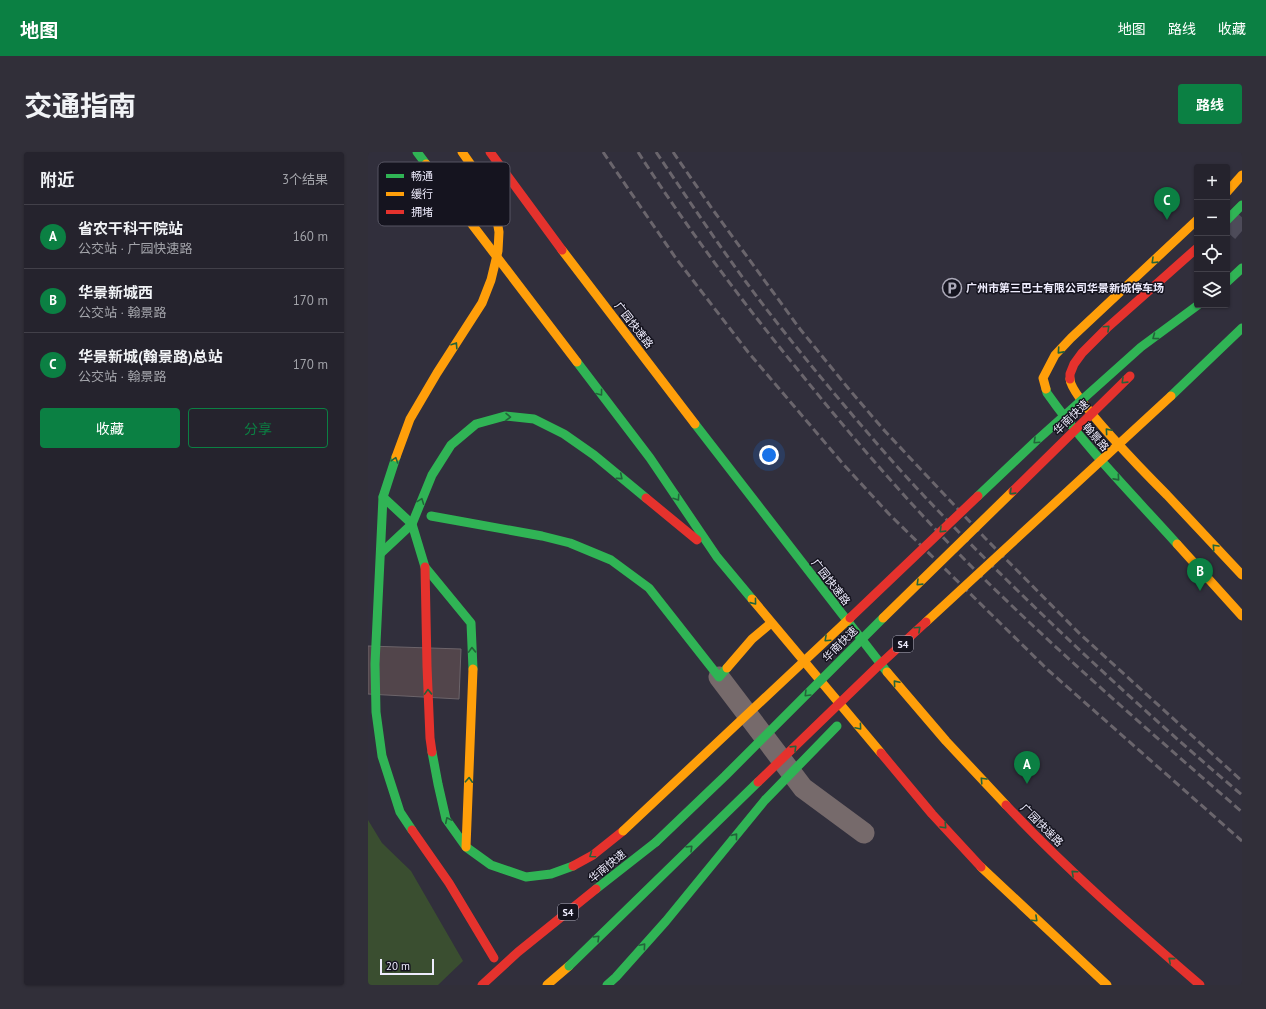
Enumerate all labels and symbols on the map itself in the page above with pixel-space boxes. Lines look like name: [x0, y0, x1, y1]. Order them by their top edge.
legend: [378, 162, 510, 226]
text: 畅通: [411, 169, 433, 183]
text: 缓行: [411, 187, 433, 201]
pin: C: [1154, 187, 1180, 220]
text: 拥堵: [411, 205, 433, 219]
one-way arrow: [1151, 257, 1159, 264]
parking icon: 广州市第三巴士有限公司华景新城停车场: [941, 277, 963, 299]
place label: 广州市第三巴士有限公司华景新城停车场: [966, 281, 1164, 295]
street label: 广园快速路: [612, 299, 656, 351]
one-way arrow: [1102, 325, 1110, 333]
one-way arrow: [1152, 332, 1159, 340]
one-way arrow: [450, 342, 458, 349]
one-way arrow: [1057, 346, 1064, 353]
one-way arrow: [1121, 376, 1129, 384]
one-way arrow: [596, 388, 603, 395]
street label: 华南快速: [1050, 397, 1092, 437]
one-way arrow: [505, 413, 511, 421]
street label: 翰景路: [1080, 420, 1112, 454]
one-way arrow: [1105, 429, 1112, 436]
one-way arrow: [1033, 436, 1041, 444]
your location: [759, 445, 779, 465]
one-way arrow: [390, 456, 398, 463]
one-way arrow: [615, 472, 623, 479]
one-way arrow: [1112, 474, 1119, 481]
one-way arrow: [1009, 487, 1017, 495]
one-way arrow: [672, 494, 680, 501]
one-way arrow: [416, 498, 424, 506]
one-way arrow: [939, 525, 947, 533]
one-way arrow: [1213, 544, 1220, 552]
street label: 广园快速路: [809, 556, 853, 608]
pin: B: [1187, 558, 1213, 591]
one-way arrow: [916, 578, 924, 586]
one-way arrow: [749, 598, 756, 605]
street label: 华南快速: [819, 623, 861, 665]
one-way arrow: [913, 626, 921, 634]
one-way arrow: [825, 634, 832, 641]
road number: S4: [893, 636, 913, 652]
one-way arrow: [468, 647, 476, 653]
one-way arrow: [894, 681, 901, 688]
one-way arrow: [424, 689, 432, 695]
one-way arrow: [804, 689, 812, 697]
one-way arrow: [855, 723, 862, 730]
one-way arrow: [789, 745, 797, 753]
pin: A: [1014, 751, 1040, 784]
one-way arrow: [464, 777, 473, 783]
one-way arrow: [980, 777, 987, 785]
street label: 广园快速路: [1018, 801, 1066, 849]
one-way arrow: [445, 816, 453, 824]
one-way arrow: [939, 821, 946, 829]
one-way arrow: [731, 833, 738, 840]
one-way arrow: [685, 845, 693, 853]
street label: 华南快速: [585, 847, 629, 885]
one-way arrow: [589, 850, 596, 858]
one-way arrow: [1071, 870, 1079, 877]
road number: S4: [558, 904, 578, 920]
one-way arrow: [1030, 914, 1038, 921]
one-way arrow: [592, 936, 600, 943]
one-way arrow: [639, 944, 646, 951]
scale bar: [380, 957, 434, 976]
one-way arrow: [1168, 957, 1176, 964]

